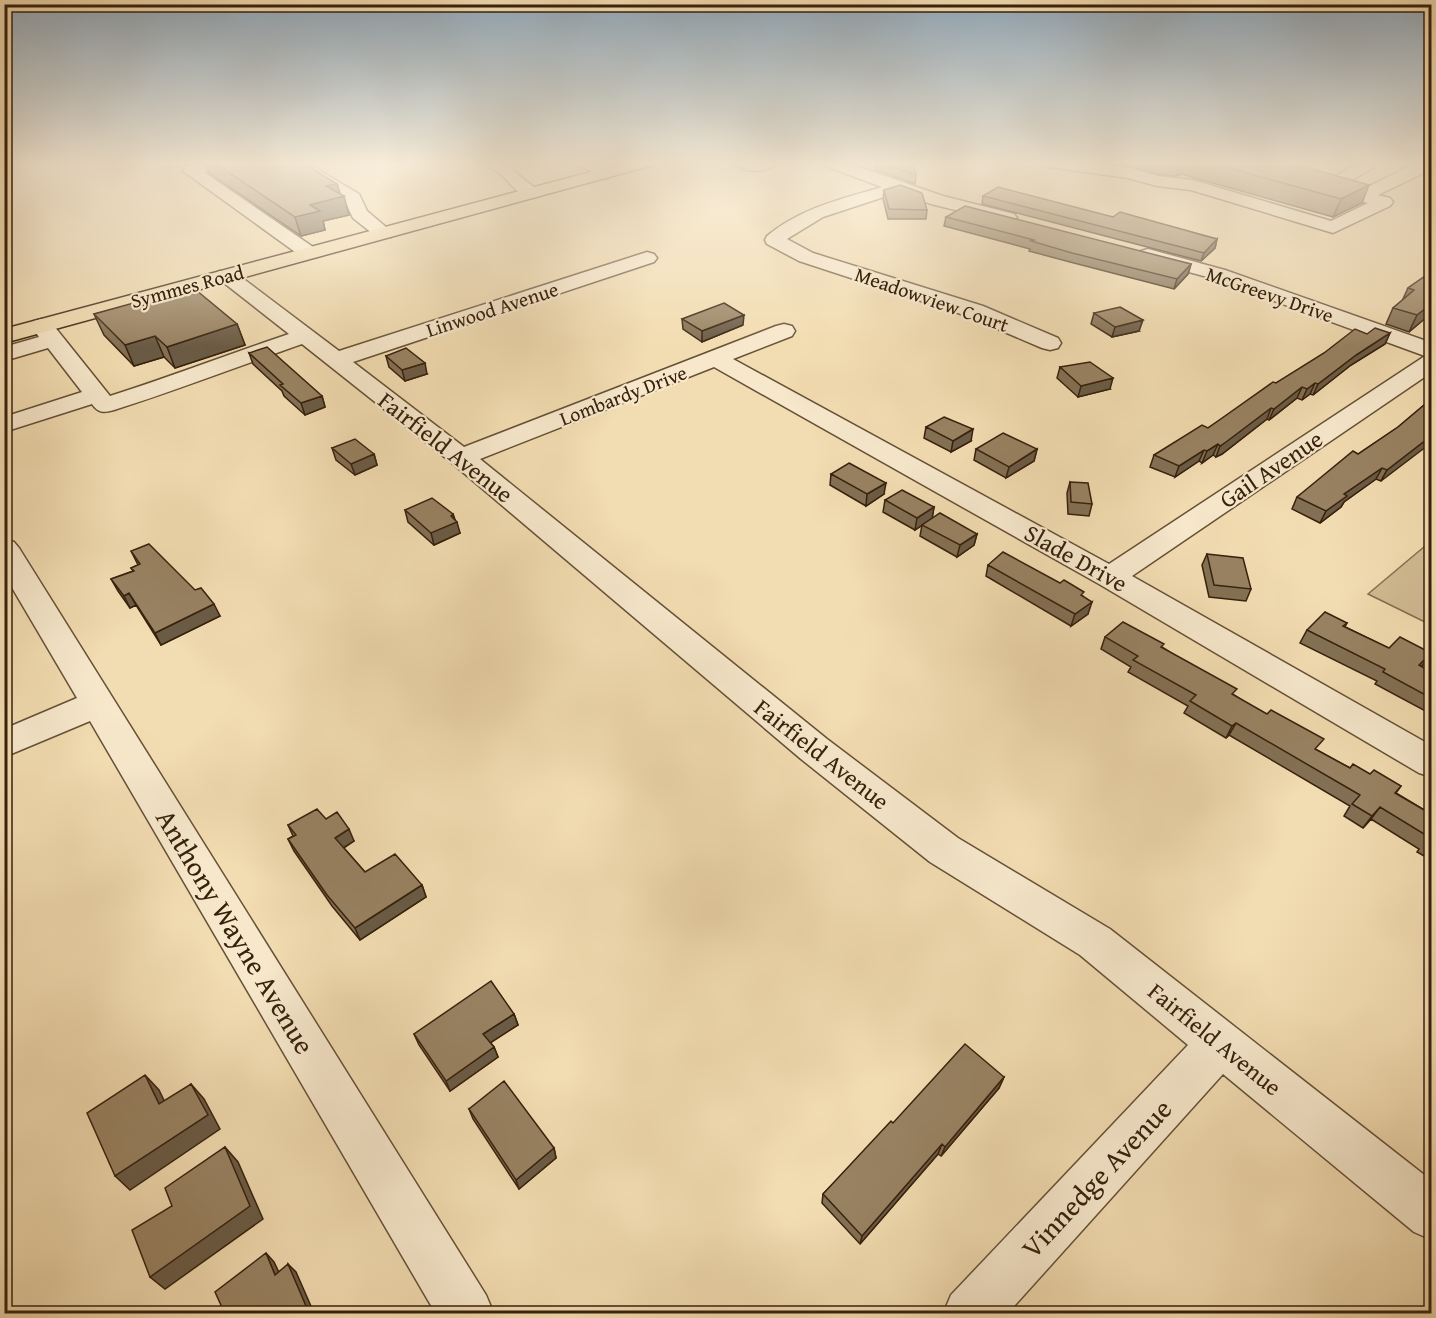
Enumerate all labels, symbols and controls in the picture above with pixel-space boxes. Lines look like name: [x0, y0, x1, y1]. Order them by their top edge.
street label: Symmes Road: [127, 257, 247, 315]
street label: Meadowview Court: [851, 259, 1013, 339]
street label: McGreevy Drive: [1202, 259, 1338, 329]
street label: Linwood Avenue: [422, 274, 562, 344]
street label: Lombardy Drive: [555, 357, 691, 433]
street label: Fairfield Avenue: [371, 383, 521, 511]
street label: Gail Avenue: [1212, 421, 1330, 517]
street label: Slade Drive: [1018, 515, 1134, 601]
street label: Fairfield Avenue: [747, 690, 897, 818]
street label: Anthony Wayne Avenue: [146, 801, 326, 1061]
street label: Fairfield Avenue: [1141, 974, 1289, 1104]
street label: Vinnedge Avenue: [1011, 1089, 1181, 1267]

